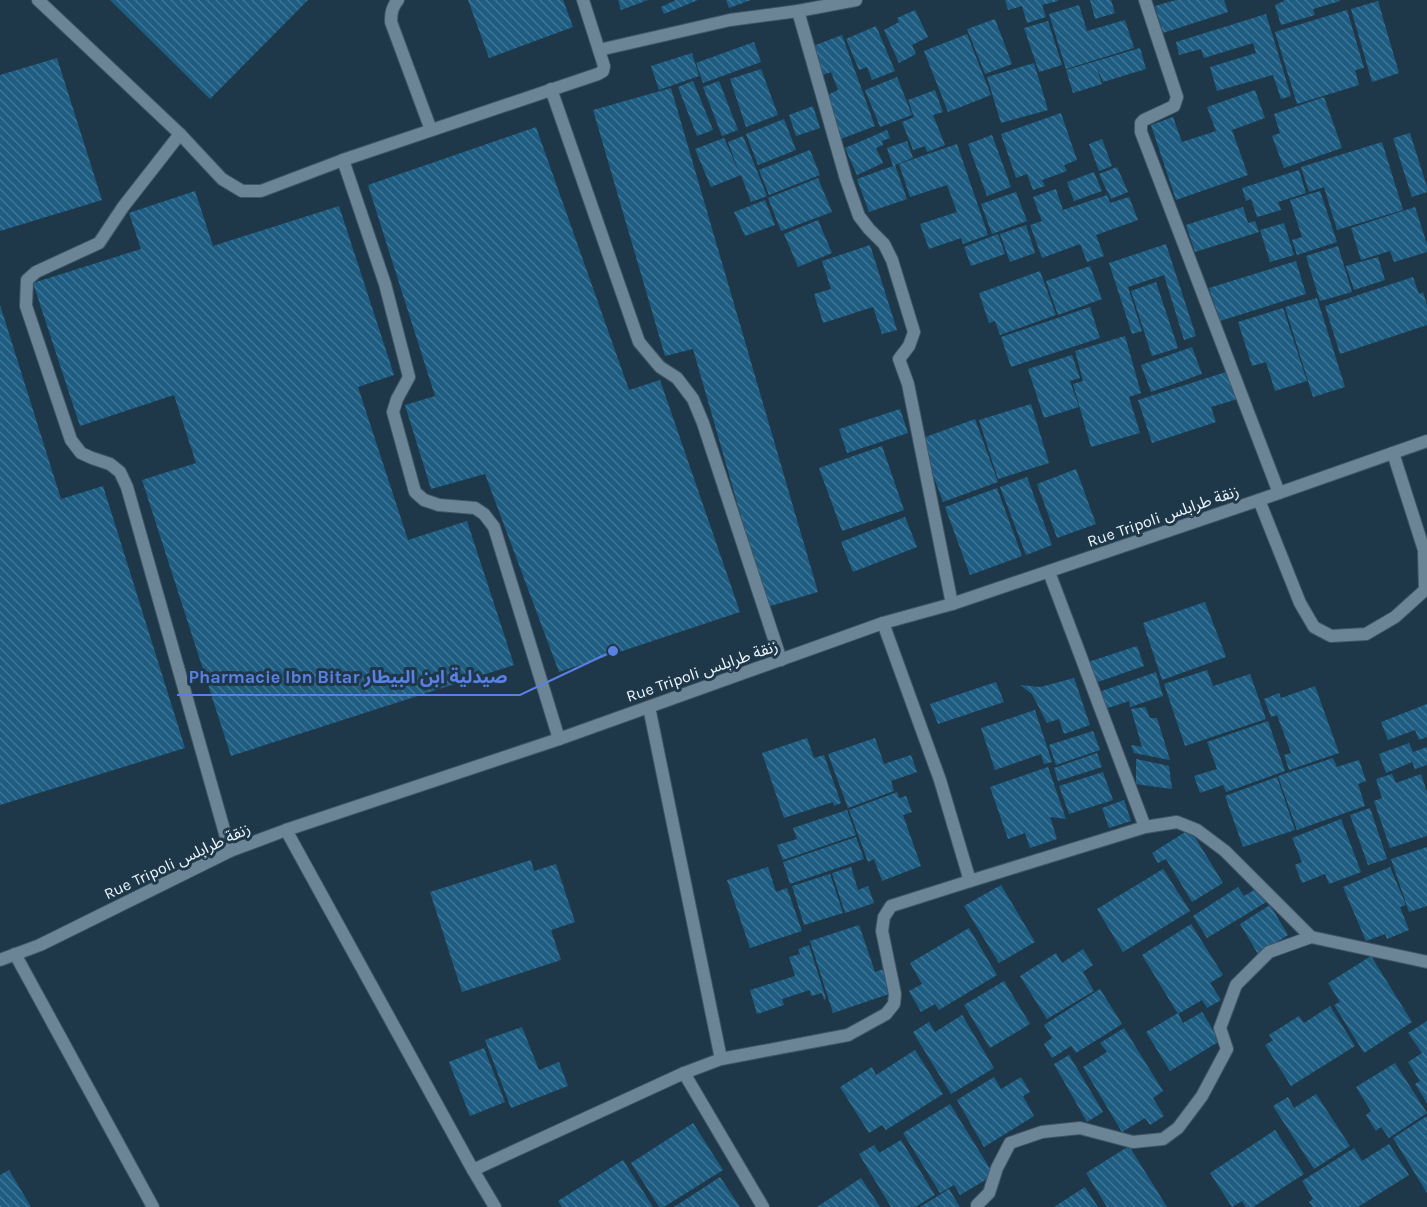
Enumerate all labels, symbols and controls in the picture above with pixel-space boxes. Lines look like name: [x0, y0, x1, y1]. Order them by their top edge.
street label: Rue Tripoli زنقة طرابلس: [1085, 481, 1241, 551]
street label: Rue Tripoli زنقة طرابلس: [624, 636, 780, 706]
callout: Pharmacie Ibn Bitar صيدلية ابن البيطار: [177, 659, 520, 695]
text: Pharmacie Ibn Bitar صيدلية ابن البيطار: [189, 666, 507, 688]
street label: Rue Tripoli زنقة طرابلس: [101, 819, 253, 903]

